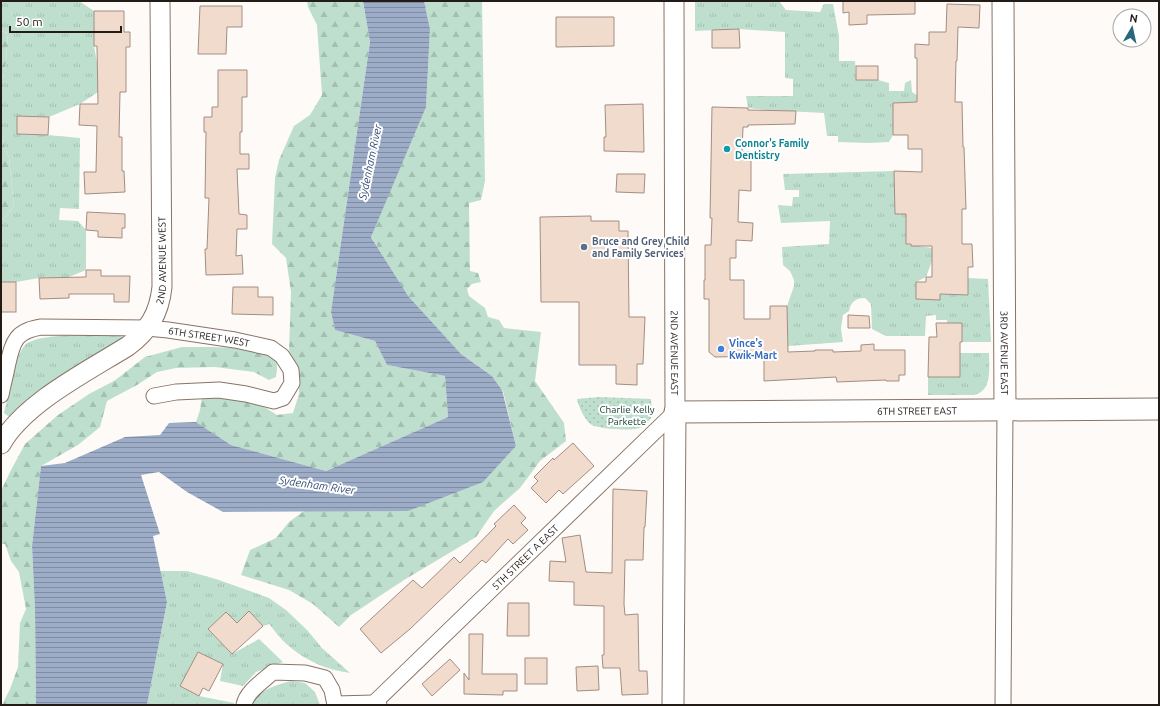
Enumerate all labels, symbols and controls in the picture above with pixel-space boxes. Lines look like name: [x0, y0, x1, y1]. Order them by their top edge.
scale bar: [10, 8, 121, 34]
north arrow: [1112, 8, 1152, 48]
text: N: [1129, 12, 1139, 25]
text: 50 m: [16, 15, 43, 28]
water label: Sydenham River: [356, 123, 384, 202]
place label: Connor's Family Dentistry: [735, 138, 810, 161]
marker: Connor's Family Dentistry: [722, 144, 732, 154]
street label: 2ND AVENUE WEST: [154, 216, 168, 305]
place label: Bruce and Grey Child and Family Services: [592, 236, 690, 259]
marker: Bruce and Grey Child and Family Services: [579, 242, 589, 252]
street label: 2ND AVENUE EAST: [669, 310, 680, 396]
street label: 3RD AVENUE EAST: [999, 311, 1010, 396]
street label: 6TH STREET WEST: [167, 325, 251, 349]
place label: Vince's Kwik-Mart: [729, 338, 778, 361]
marker: Vince's Kwik-Mart: [716, 344, 726, 354]
park label: Charlie Kelly Parkette: [599, 404, 655, 427]
street label: 6TH STREET EAST: [877, 405, 957, 417]
water label: Sydenham River: [277, 474, 357, 496]
street label: 5TH STREET A EAST: [490, 522, 561, 592]

